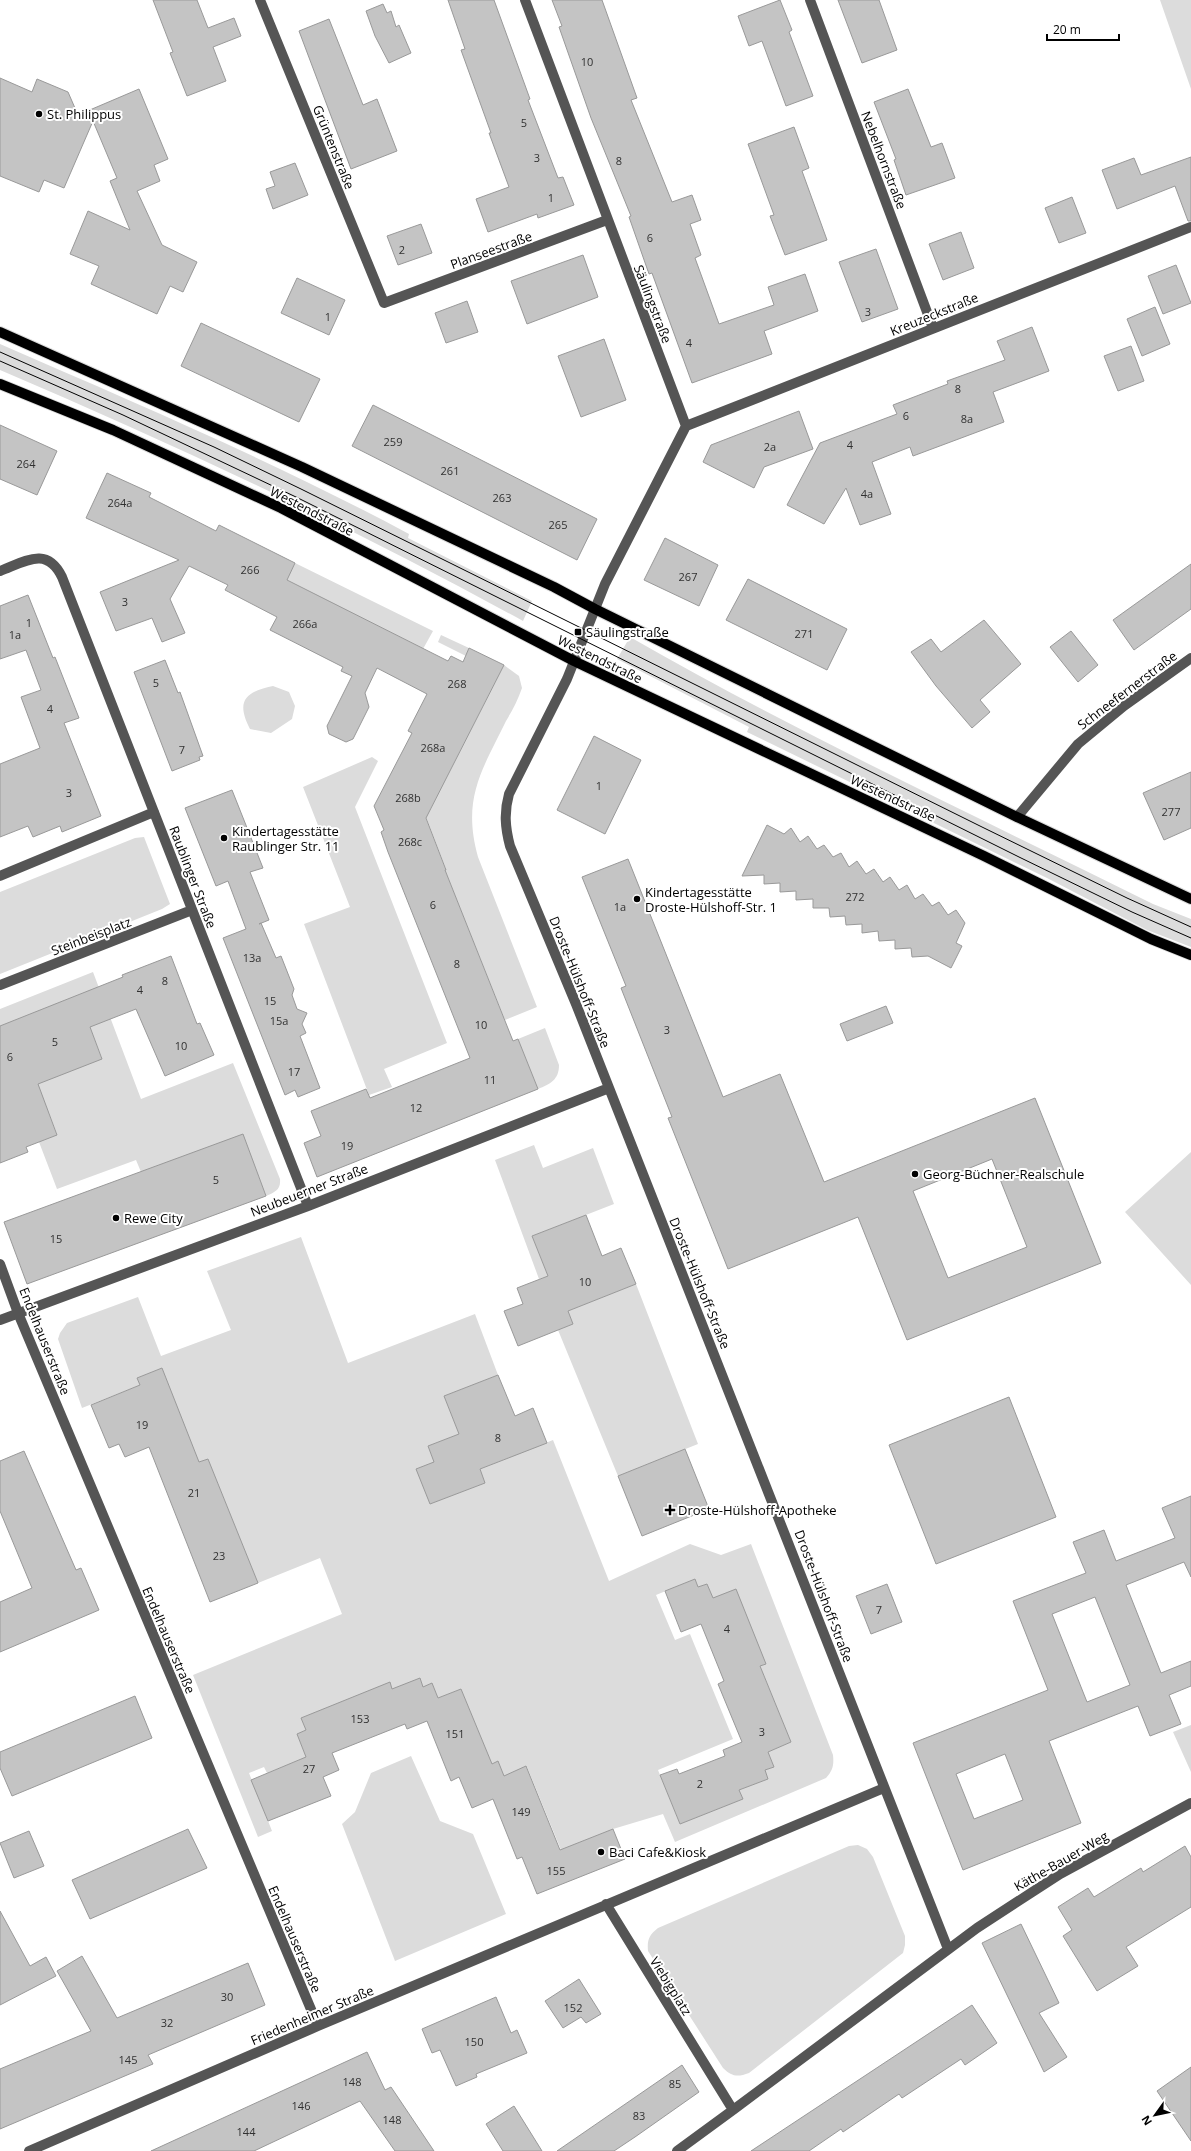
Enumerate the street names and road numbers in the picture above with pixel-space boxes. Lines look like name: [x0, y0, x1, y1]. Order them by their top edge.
street label: Grüntenstraße: [309, 102, 359, 192]
street label: Nebelhornstraße: [857, 108, 911, 212]
street label: Planseestraße: [448, 227, 534, 273]
street label: Säulingstraße: [630, 262, 676, 346]
street label: Kreuzeckstraße: [887, 288, 981, 340]
street label: Westendstraße: [267, 482, 357, 540]
street label: Westendstraße: [555, 631, 645, 687]
street label: Schneefernerstraße: [1074, 647, 1180, 733]
street label: Westendstraße: [847, 770, 939, 826]
street label: Raublinger Straße: [165, 823, 221, 931]
street label: Steinbeisplatz: [48, 913, 134, 959]
street label: Droste-Hülshoff-Straße: [545, 914, 615, 1050]
street label: Neubeuerner Straße: [248, 1159, 370, 1221]
street label: Droste-Hülshoff-Straße: [665, 1215, 735, 1351]
street label: Endelhauserstraße: [15, 1285, 75, 1397]
street label: Droste-Hülshoff-Straße: [790, 1527, 858, 1665]
street label: Endelhauserstraße: [138, 1584, 200, 1696]
street label: Käthe-Bauer-Weg: [1011, 1827, 1111, 1895]
street label: Endelhauserstraße: [264, 1883, 326, 1995]
street label: Viebigplatz: [646, 1953, 696, 2019]
street label: Friedenheimer Straße: [248, 1981, 376, 2049]

